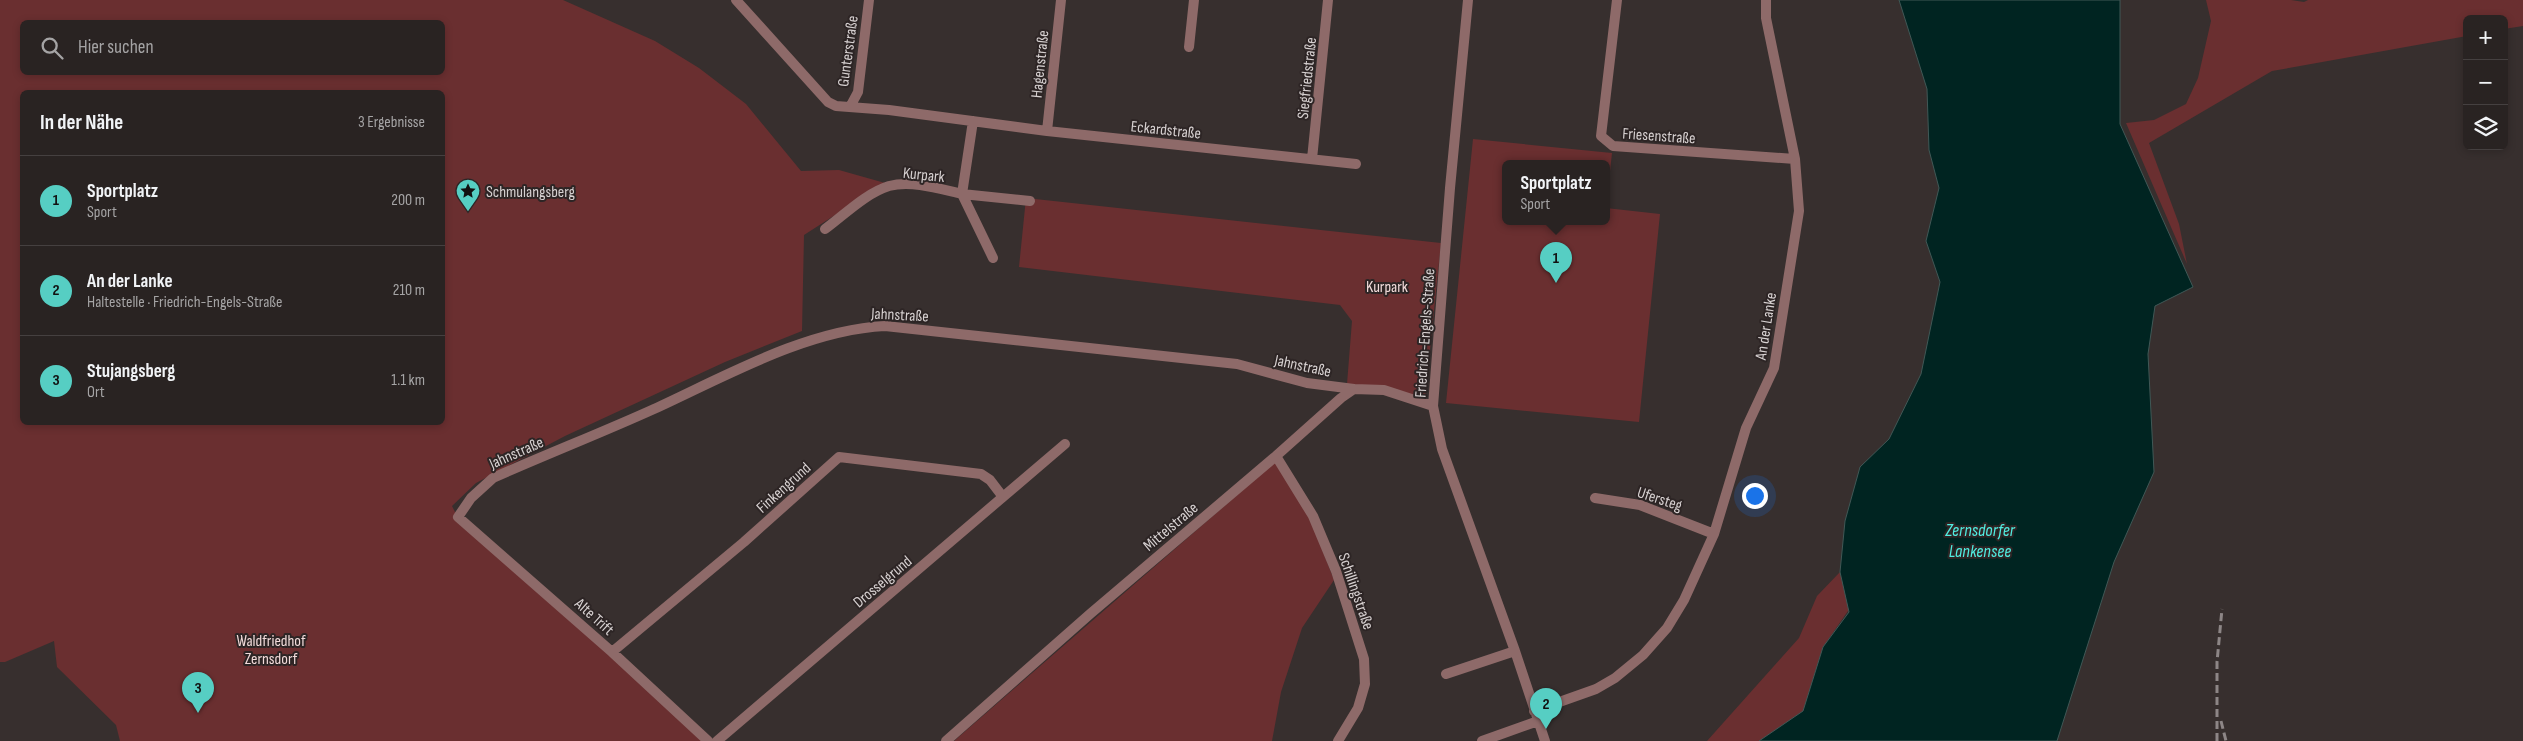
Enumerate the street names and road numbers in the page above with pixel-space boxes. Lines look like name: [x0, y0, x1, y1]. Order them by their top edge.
street label: Gunterstraße: [834, 14, 863, 88]
street label: Hagenstraße: [1027, 29, 1054, 99]
street label: Siegfriedstraße: [1294, 36, 1321, 120]
street label: Eckardstraße: [1130, 117, 1202, 144]
street label: Friesenstraße: [1622, 124, 1696, 149]
street label: Kurpark: [902, 164, 946, 187]
street label: Friedrich-Engels-Straße: [1412, 268, 1439, 398]
street label: An der Lanke: [1752, 291, 1781, 362]
street label: Jahnstraße: [870, 304, 929, 326]
street label: Jahnstraße: [1272, 351, 1333, 382]
street label: Jahnstraße: [486, 433, 547, 474]
street label: Finkengrund: [753, 459, 815, 517]
street label: Ufersteg: [1635, 483, 1684, 516]
street label: Mittelstraße: [1140, 499, 1202, 556]
street label: Schillingstraße: [1334, 551, 1378, 632]
street label: Drosselgrund: [850, 552, 916, 612]
street label: Alte Trift: [570, 594, 618, 640]

